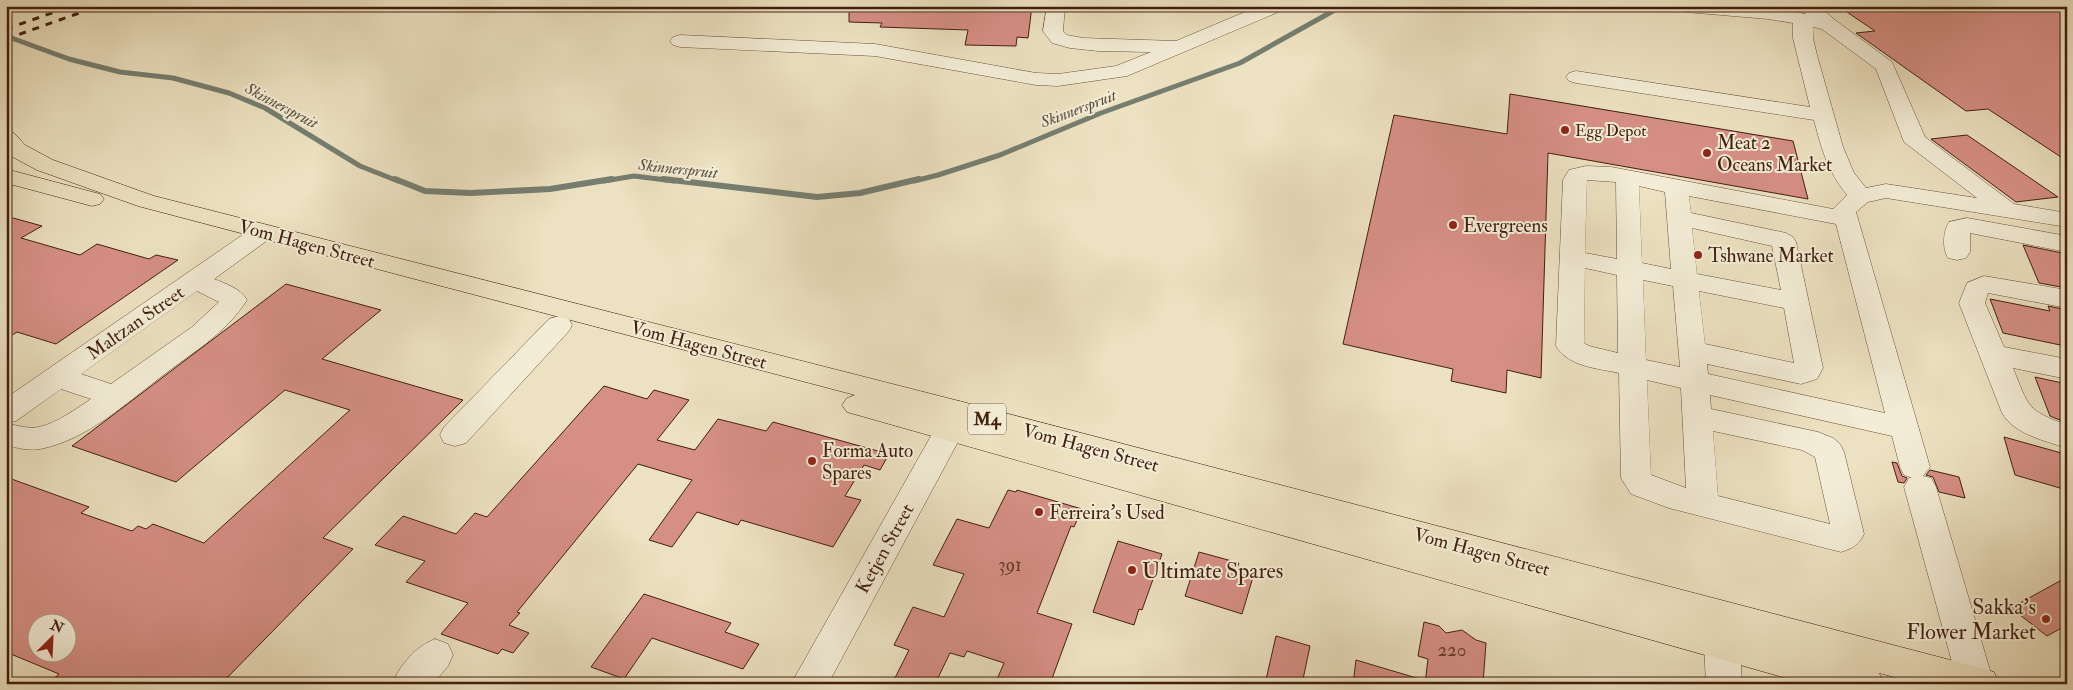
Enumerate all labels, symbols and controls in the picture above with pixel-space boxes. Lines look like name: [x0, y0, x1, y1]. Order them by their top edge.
water label: Skinnerspruit: [241, 78, 323, 134]
water label: Skinnerspruit: [1037, 85, 1120, 133]
place label: Egg Depot: [1575, 121, 1646, 142]
marker: Egg Depot: [1559, 124, 1571, 136]
place label: Meat 2 Oceans Market: [1717, 131, 1832, 177]
marker: Meat 2 Oceans Market: [1701, 147, 1713, 159]
water label: Skinnerspruit: [636, 155, 720, 183]
street label: Vom Hagen Street: [236, 214, 377, 274]
place label: Evergreens: [1463, 214, 1548, 238]
marker: Evergreens: [1447, 219, 1459, 231]
place label: Tshwane Market: [1708, 244, 1834, 268]
marker: Tshwane Market: [1692, 249, 1704, 261]
street label: Maltzan Street: [82, 280, 189, 365]
street label: Vom Hagen Street: [628, 315, 769, 375]
road number: M4: [968, 404, 1006, 434]
street label: Vom Hagen Street: [1020, 418, 1161, 478]
place label: Forma Auto Spares: [822, 439, 913, 486]
marker: Forma Auto Spares: [806, 455, 818, 467]
street label: Ketjen Street: [850, 499, 919, 598]
place label: Ferreira's Used: [1049, 501, 1165, 525]
marker: Ferreira's Used: [1033, 506, 1045, 518]
street label: Vom Hagen Street: [1411, 522, 1552, 582]
house number: 391: [998, 553, 1022, 577]
place label: Ultimate Spares: [1142, 557, 1283, 586]
marker: Ultimate Spares: [1126, 564, 1138, 576]
place label: Sakka's Flower Market: [1906, 593, 2036, 646]
north arrow: [28, 612, 78, 662]
marker: Sakka's Flower Market: [2040, 613, 2052, 625]
text: N: [47, 616, 67, 637]
house number: 220: [1437, 638, 1467, 662]

